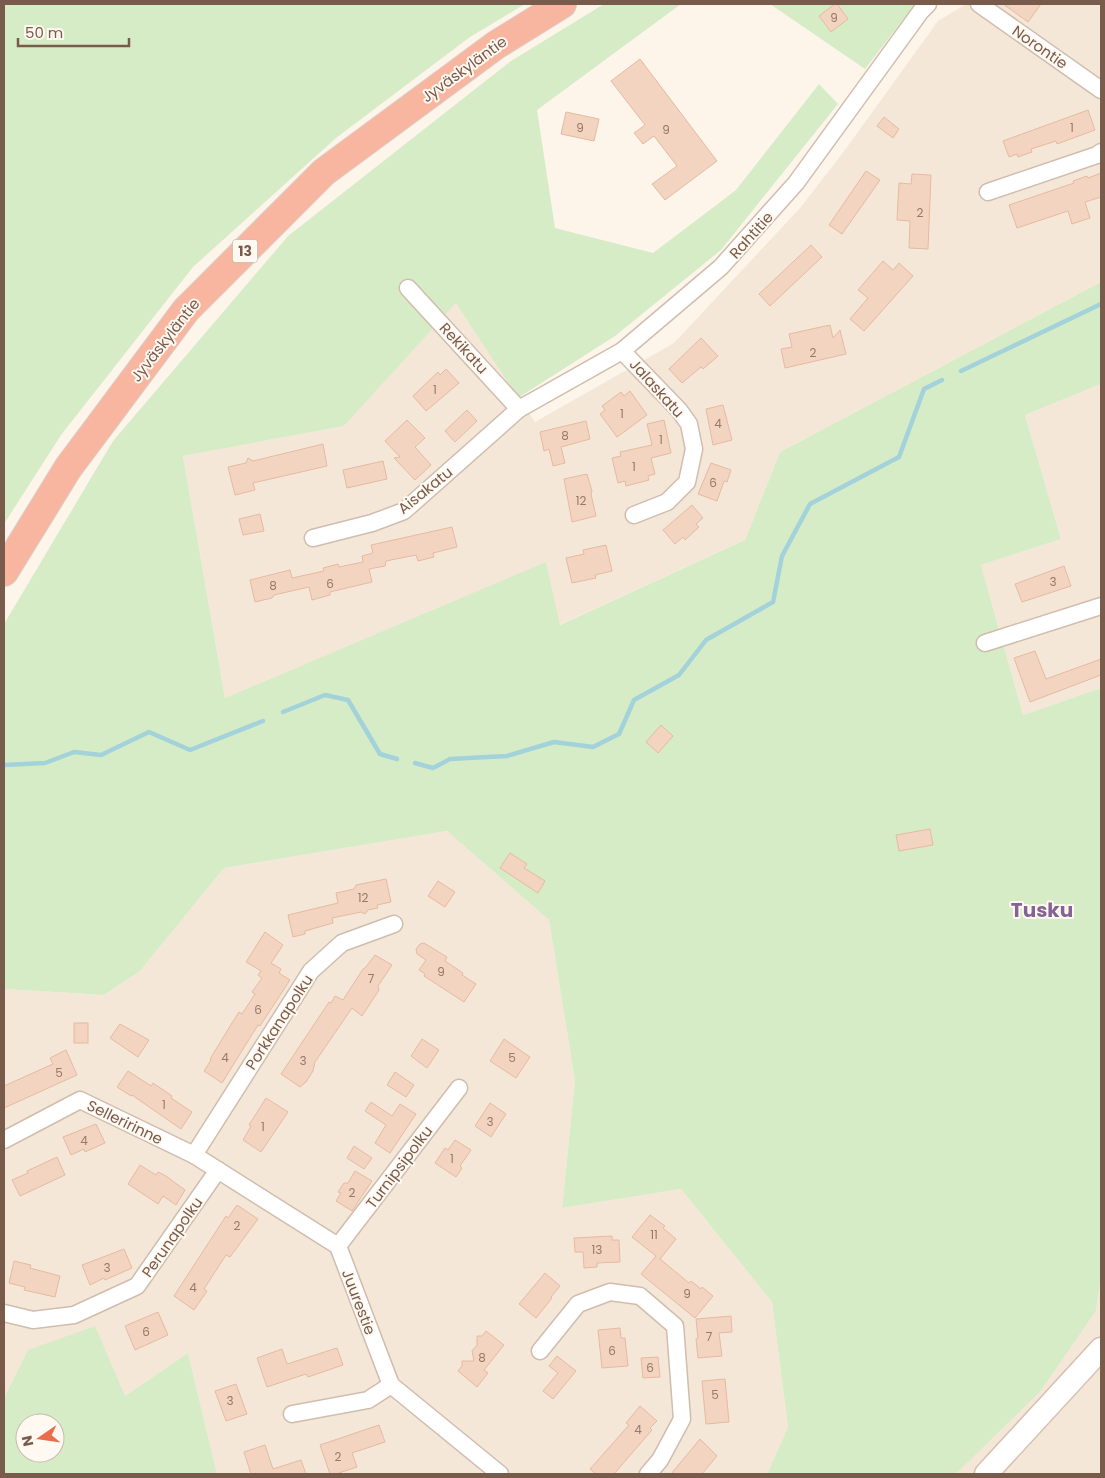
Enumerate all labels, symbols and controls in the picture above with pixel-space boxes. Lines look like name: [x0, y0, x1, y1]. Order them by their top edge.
house number: 9: [830, 9, 838, 26]
scale bar: [18, 15, 129, 47]
street label: Norontie: [1008, 20, 1072, 74]
text: 50 m: [25, 22, 63, 43]
street label: Jyväskyläntie: [417, 31, 511, 107]
house number: 9: [576, 119, 584, 136]
house number: 1: [1070, 119, 1074, 136]
house number: 9: [662, 121, 670, 138]
house number: 2: [917, 204, 924, 221]
street label: Rahtitie: [724, 207, 778, 263]
road number: 13: [232, 240, 258, 262]
street label: Jyväskyläntie: [126, 294, 204, 386]
street label: Rekikatu: [435, 318, 493, 378]
house number: 2: [810, 344, 817, 361]
street label: Jalaskatu: [625, 354, 689, 422]
house number: 1: [433, 381, 437, 398]
house number: 1: [620, 405, 624, 422]
house number: 4: [714, 415, 722, 432]
house number: 8: [561, 427, 569, 444]
house number: 1: [659, 431, 663, 448]
house number: 1: [632, 458, 636, 475]
street label: Aisakatu: [393, 461, 457, 519]
house number: 6: [709, 474, 717, 491]
house number: 12: [576, 492, 586, 509]
house number: 3: [1049, 573, 1057, 590]
house number: 6: [326, 575, 334, 592]
house number: 8: [269, 577, 277, 594]
house number: 12: [358, 889, 368, 906]
district label: Tusku: [1011, 896, 1073, 924]
house number: 9: [437, 963, 445, 980]
street label: Porkkanapolku: [240, 970, 318, 1074]
house number: 7: [368, 970, 375, 987]
house number: 6: [254, 1001, 262, 1018]
house number: 4: [221, 1049, 229, 1066]
house number: 5: [508, 1049, 516, 1066]
house number: 3: [299, 1052, 307, 1069]
house number: 5: [55, 1064, 63, 1081]
street label: Selleririnne: [84, 1095, 166, 1149]
house number: 1: [162, 1096, 166, 1113]
house number: 3: [486, 1113, 494, 1130]
house number: 1: [261, 1118, 265, 1135]
street label: Turnipsipolku: [361, 1121, 437, 1213]
house number: 4: [80, 1132, 88, 1149]
house number: 1: [450, 1150, 454, 1167]
house number: 2: [349, 1184, 356, 1201]
street label: Perunapolku: [137, 1193, 207, 1281]
house number: 2: [234, 1217, 241, 1234]
house number: 11: [650, 1226, 658, 1243]
house number: 13: [592, 1241, 602, 1258]
house number: 3: [103, 1259, 111, 1276]
street label: Juurestie: [337, 1266, 381, 1338]
house number: 4: [189, 1279, 197, 1296]
house number: 9: [683, 1285, 691, 1302]
house number: 6: [142, 1323, 150, 1340]
house number: 7: [706, 1328, 713, 1345]
house number: 6: [608, 1342, 616, 1359]
house number: 8: [478, 1349, 486, 1366]
house number: 6: [646, 1359, 654, 1376]
house number: 5: [711, 1386, 719, 1403]
house number: 3: [226, 1392, 234, 1409]
north arrow: [15, 1413, 65, 1463]
house number: 4: [634, 1421, 642, 1438]
text: N: [16, 1434, 38, 1448]
house number: 2: [335, 1448, 342, 1465]

